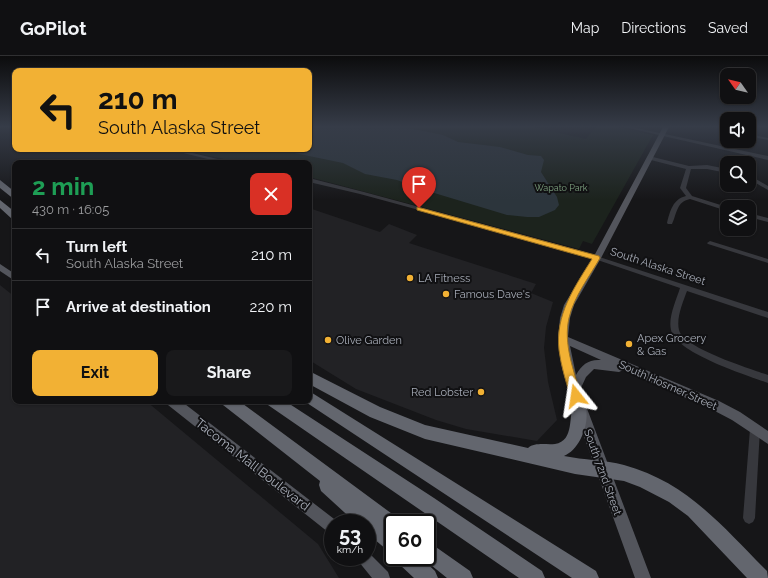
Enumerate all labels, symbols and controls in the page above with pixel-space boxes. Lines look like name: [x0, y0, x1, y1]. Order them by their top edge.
text: GoPilot: [20, 17, 86, 39]
text: Map: [571, 20, 599, 36]
text: Directions: [621, 20, 686, 36]
text: Saved: [708, 20, 748, 36]
north arrow: [720, 68, 756, 104]
map controls: [720, 68, 756, 236]
text: 210 m: [98, 83, 178, 116]
icon: left: [32, 84, 84, 136]
button: sound: [720, 112, 756, 148]
text: South Alaska Street: [98, 117, 260, 138]
button: search: [720, 156, 756, 192]
pin: [402, 167, 436, 208]
text: 2 min: [32, 172, 94, 201]
button: close: [250, 173, 292, 215]
icon: arrive: [408, 173, 430, 195]
park label: Wapato Park: [534, 183, 588, 193]
button: layers: [720, 200, 756, 236]
text: 430 m · 16:05: [32, 202, 109, 217]
text: Turn left: [66, 238, 127, 256]
icon: left: [32, 244, 54, 266]
street label: South Alaska Street: [609, 245, 707, 288]
text: 210 m: [251, 246, 292, 264]
text: South Alaska Street: [66, 256, 183, 271]
place label: LA Fitness: [418, 272, 470, 285]
marker: LA Fitness: [405, 273, 415, 283]
place label: Famous Dave's: [454, 288, 530, 301]
marker: Famous Dave's: [441, 289, 451, 299]
icon: arrive: [32, 296, 54, 318]
text: Arrive at destination: [66, 298, 211, 316]
text: 220 m: [250, 298, 292, 316]
place label: Apex Grocery & Gas: [637, 332, 706, 358]
place label: Olive Garden: [336, 334, 402, 347]
marker: Olive Garden: [323, 335, 333, 345]
marker: Apex Grocery & Gas: [624, 339, 634, 349]
button: Exit: [32, 350, 158, 396]
button: Share: [166, 350, 292, 396]
street label: South Hosmer Street: [617, 358, 719, 413]
position arrow: [555, 375, 597, 417]
place label: Red Lobster: [411, 386, 473, 399]
marker: Red Lobster: [476, 387, 486, 397]
street label: Tacoma Mall Boulevard: [193, 415, 313, 514]
street label: South 72nd Street: [581, 427, 624, 517]
speed limit sign: 60: [384, 514, 436, 566]
text: 53: [339, 523, 361, 547]
text: km/h: [337, 544, 363, 555]

